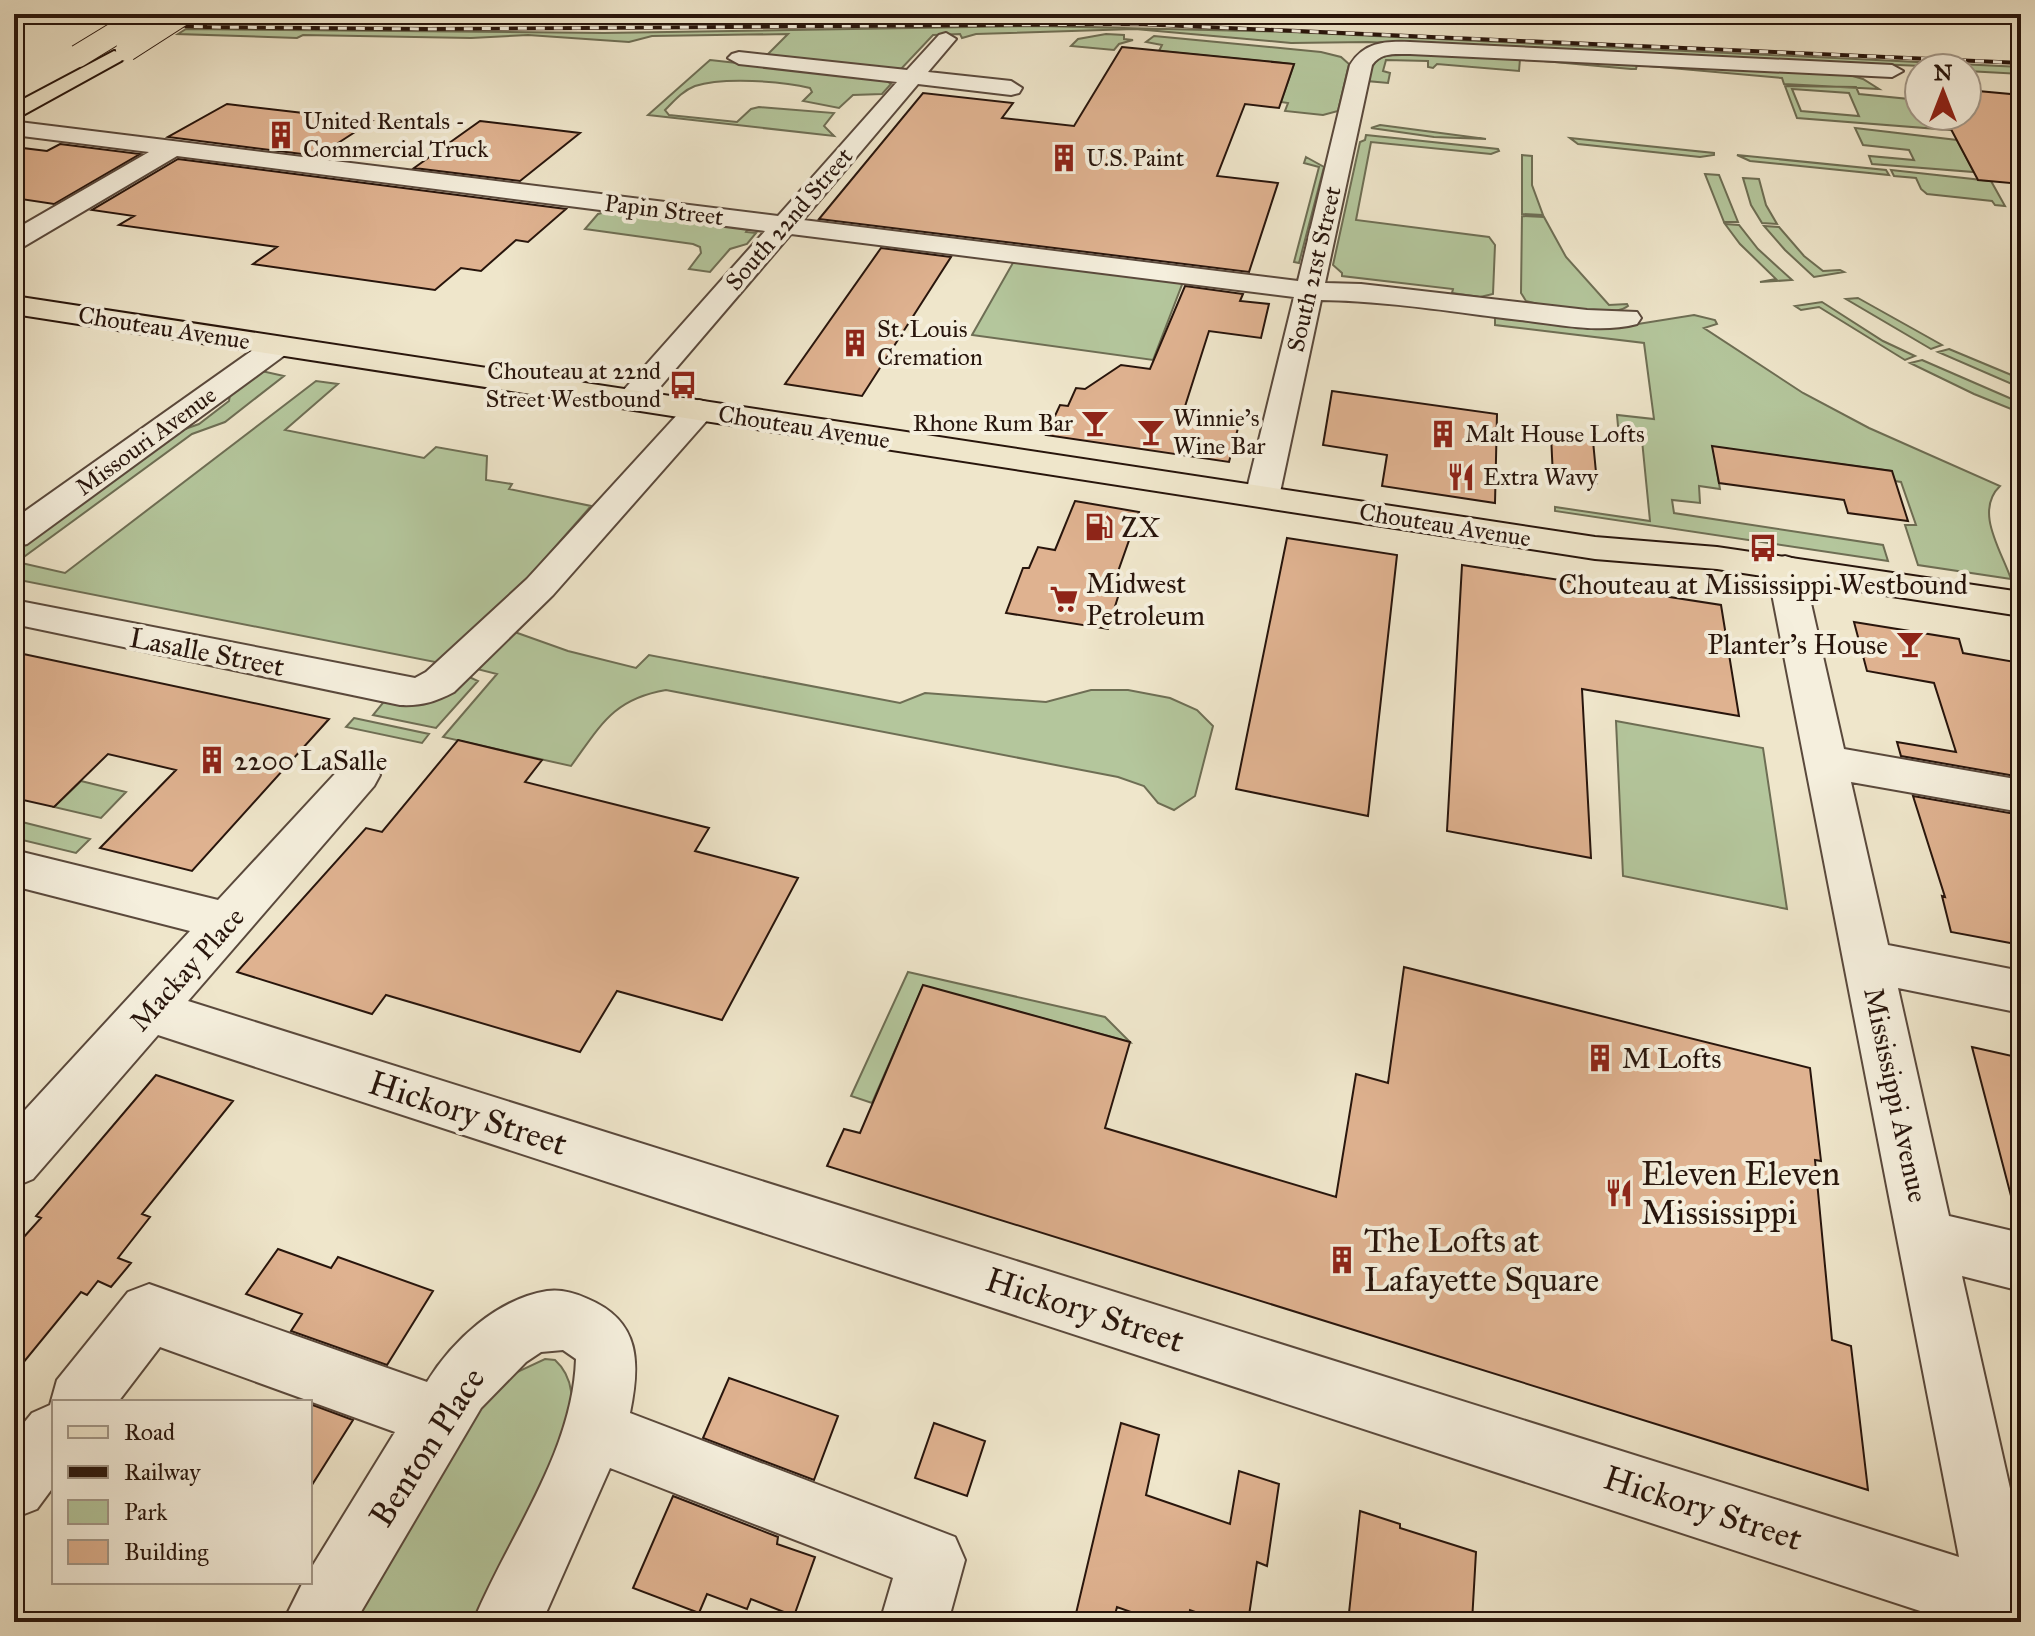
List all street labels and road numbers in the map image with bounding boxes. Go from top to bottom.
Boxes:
street label: South 22nd Street [719,141,859,296]
street label: South 21st Street [1280,183,1348,355]
street label: Papin Street [603,188,726,232]
street label: Chouteau Avenue [76,300,252,356]
street label: Missouri Avenue [70,380,222,502]
street label: Chouteau Avenue [716,399,892,455]
street label: Chouteau Avenue [1357,497,1533,553]
street label: Lasalle Street [127,620,287,684]
street label: Mackay Place [122,900,252,1038]
street label: Mississippi Avenue [1856,984,1936,1206]
street label: Hickory Street [364,1062,572,1164]
street label: Hickory Street [981,1259,1189,1361]
street label: Benton Place [360,1360,494,1534]
street label: Hickory Street [1599,1457,1807,1559]

